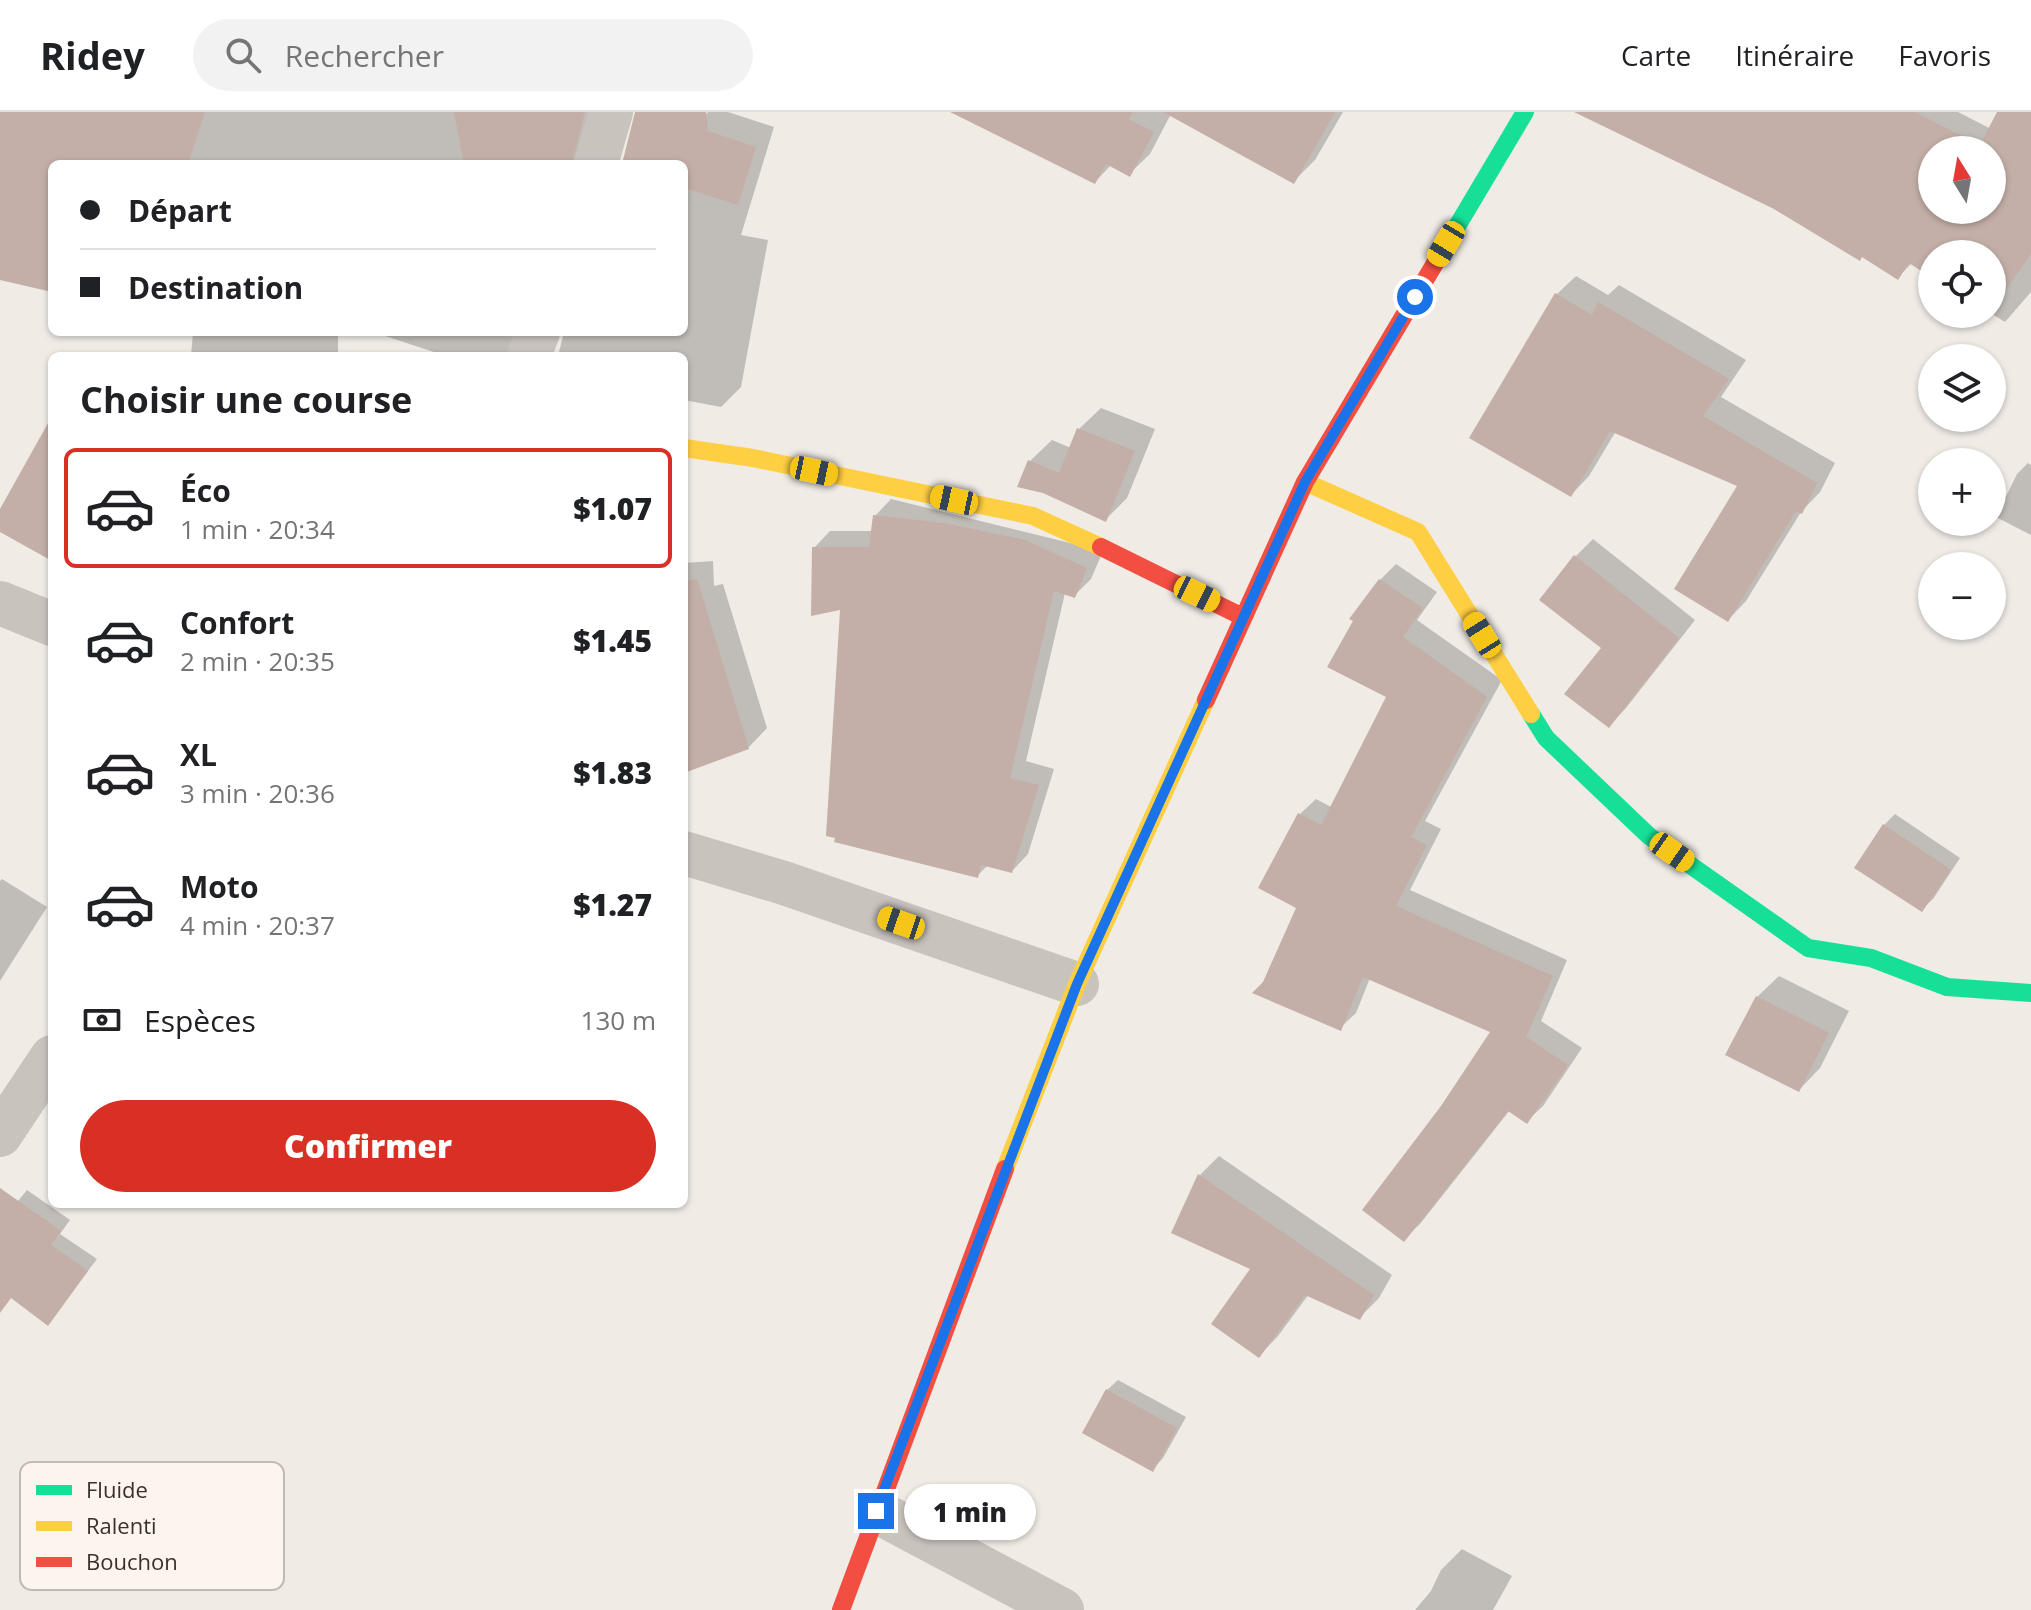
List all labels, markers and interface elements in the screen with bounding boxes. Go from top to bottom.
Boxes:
search box [193,19,753,91]
text: Ridey [40,29,145,81]
icon: search [221,33,265,77]
text: Rechercher [285,35,444,76]
text: Carte [1621,36,1691,74]
text: Itinéraire [1735,36,1854,74]
text: Favoris [1898,36,1991,74]
north arrow [1918,136,2006,224]
map controls [1918,136,2006,640]
text: Départ [128,190,232,231]
car [1423,217,1469,271]
button: locate [1918,240,2006,328]
text: Destination [128,267,303,308]
route start [1397,279,1433,315]
button: layers [1918,344,2006,432]
text: Choisir une course [80,375,412,424]
button: + [1918,448,2006,536]
car [788,454,840,488]
text: Éco [180,470,231,511]
icon: car [84,472,156,544]
car [928,483,980,517]
text: $1.07 [573,488,652,529]
text: 1 min · 20:34 [180,511,335,547]
button: − [1918,552,2006,640]
car [1170,573,1224,615]
text: Confort [180,602,294,643]
icon: car [84,604,156,676]
car [1459,608,1505,662]
text: $1.45 [573,620,652,661]
text: 2 min · 20:35 [180,643,335,679]
text: XL [180,734,217,775]
icon: car [84,736,156,808]
text: $1.83 [573,752,652,793]
text: 3 min · 20:36 [180,775,335,811]
car [1645,828,1699,876]
text: Moto [180,866,258,907]
icon: car [84,868,156,940]
text: $1.27 [573,884,652,925]
car [874,904,928,942]
text: 4 min · 20:37 [180,907,335,943]
icon: cash [80,998,124,1042]
text: Espèces [144,1000,256,1041]
text: 130 m [581,1002,656,1038]
button: Confirmer [80,1100,656,1192]
legend [20,1462,284,1590]
text: Fluide [86,1474,148,1504]
callout: 1 min [904,1483,1036,1539]
route end [858,1493,894,1529]
text: 1 min [933,1494,1007,1530]
text: Ralenti [86,1510,157,1540]
text: Bouchon [86,1546,178,1576]

